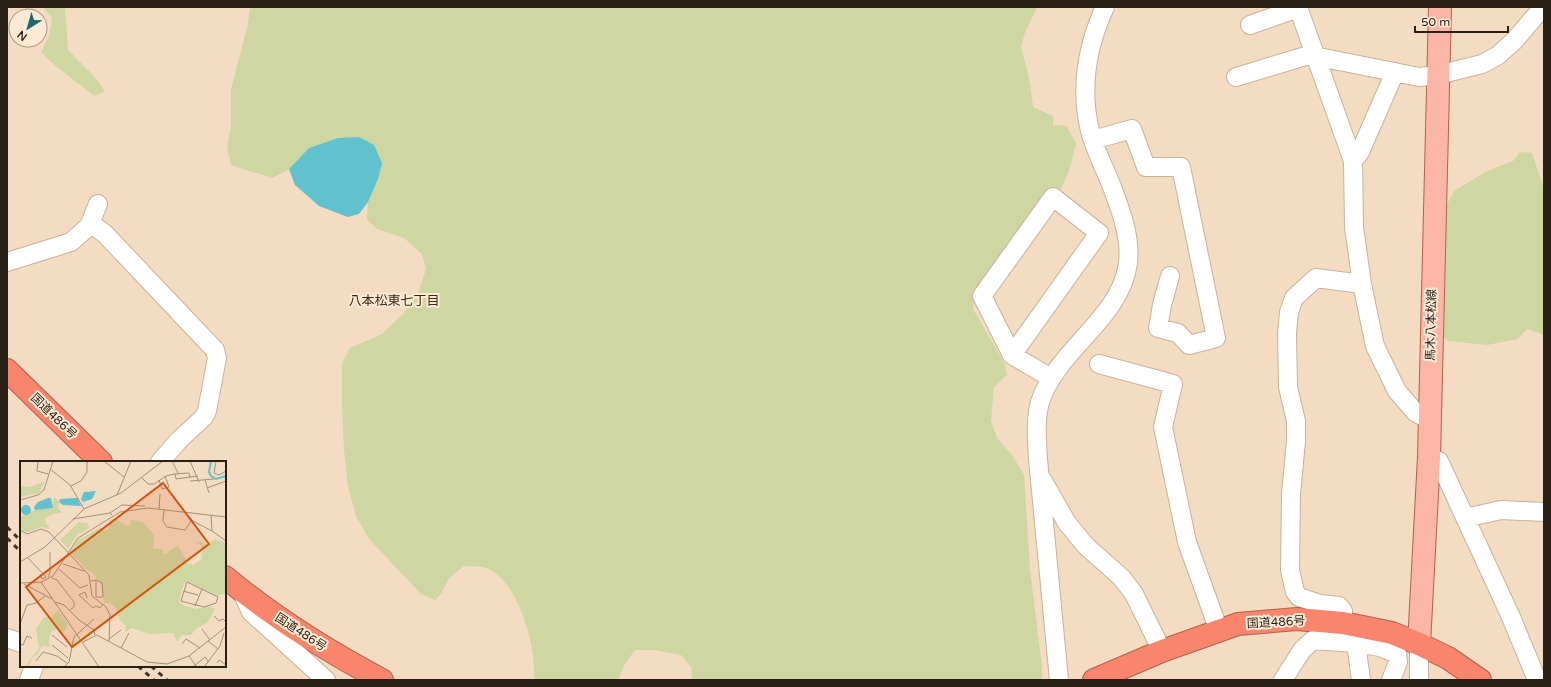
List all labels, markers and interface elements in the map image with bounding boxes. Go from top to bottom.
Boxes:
north arrow [8,8,48,48]
scale bar [1415,8,1508,34]
text: 50 m [1421,15,1450,29]
text: N [15,28,30,43]
street label: 馬木八本松線 [1423,289,1439,361]
district label: 八本松東七丁目 [348,293,440,309]
street label: 国道486号 [28,391,80,441]
inset map [20,461,226,667]
street label: 国道486号 [273,610,329,654]
street label: 国道486号 [1246,613,1306,631]

